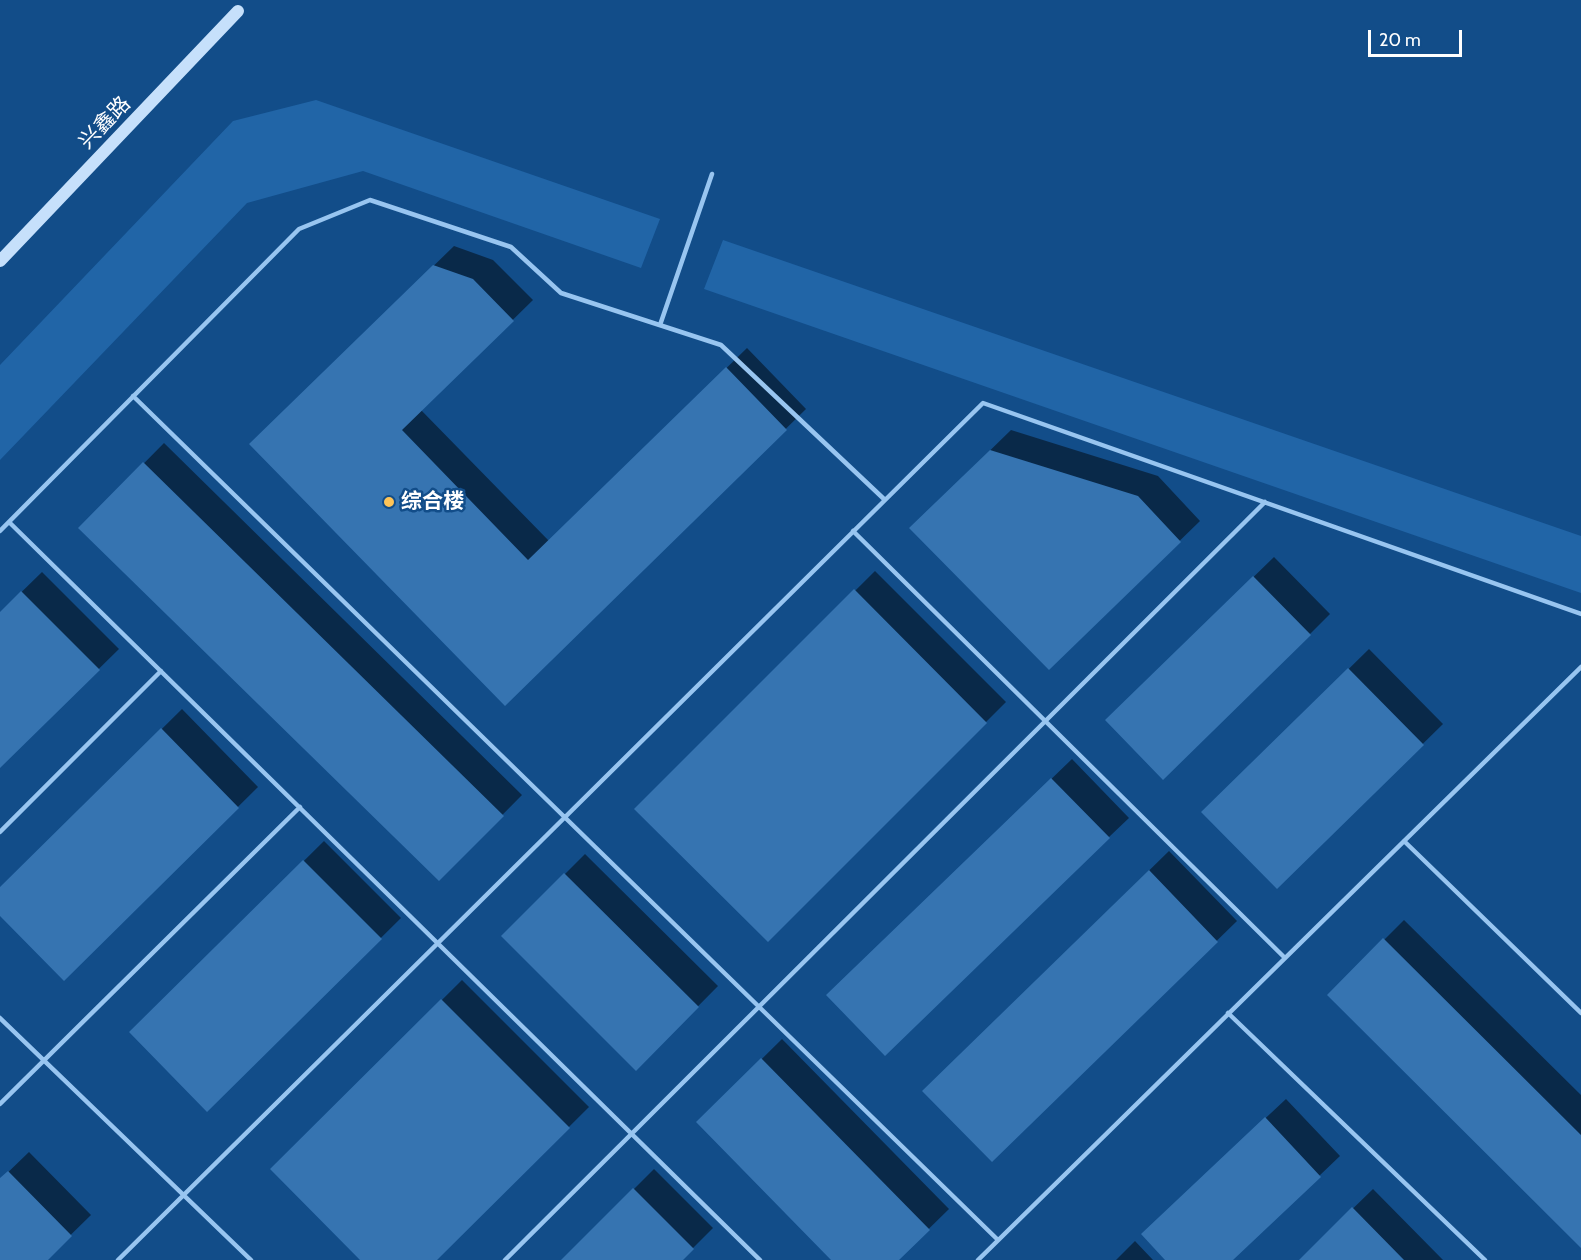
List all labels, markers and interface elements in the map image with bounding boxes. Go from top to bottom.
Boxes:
scale bar [1371,18,1466,56]
text: 20 m [1379,29,1421,51]
street label: 兴鑫路 [74,92,136,154]
place label: 综合楼 [401,489,464,515]
marker: 综合楼 [382,495,396,509]

